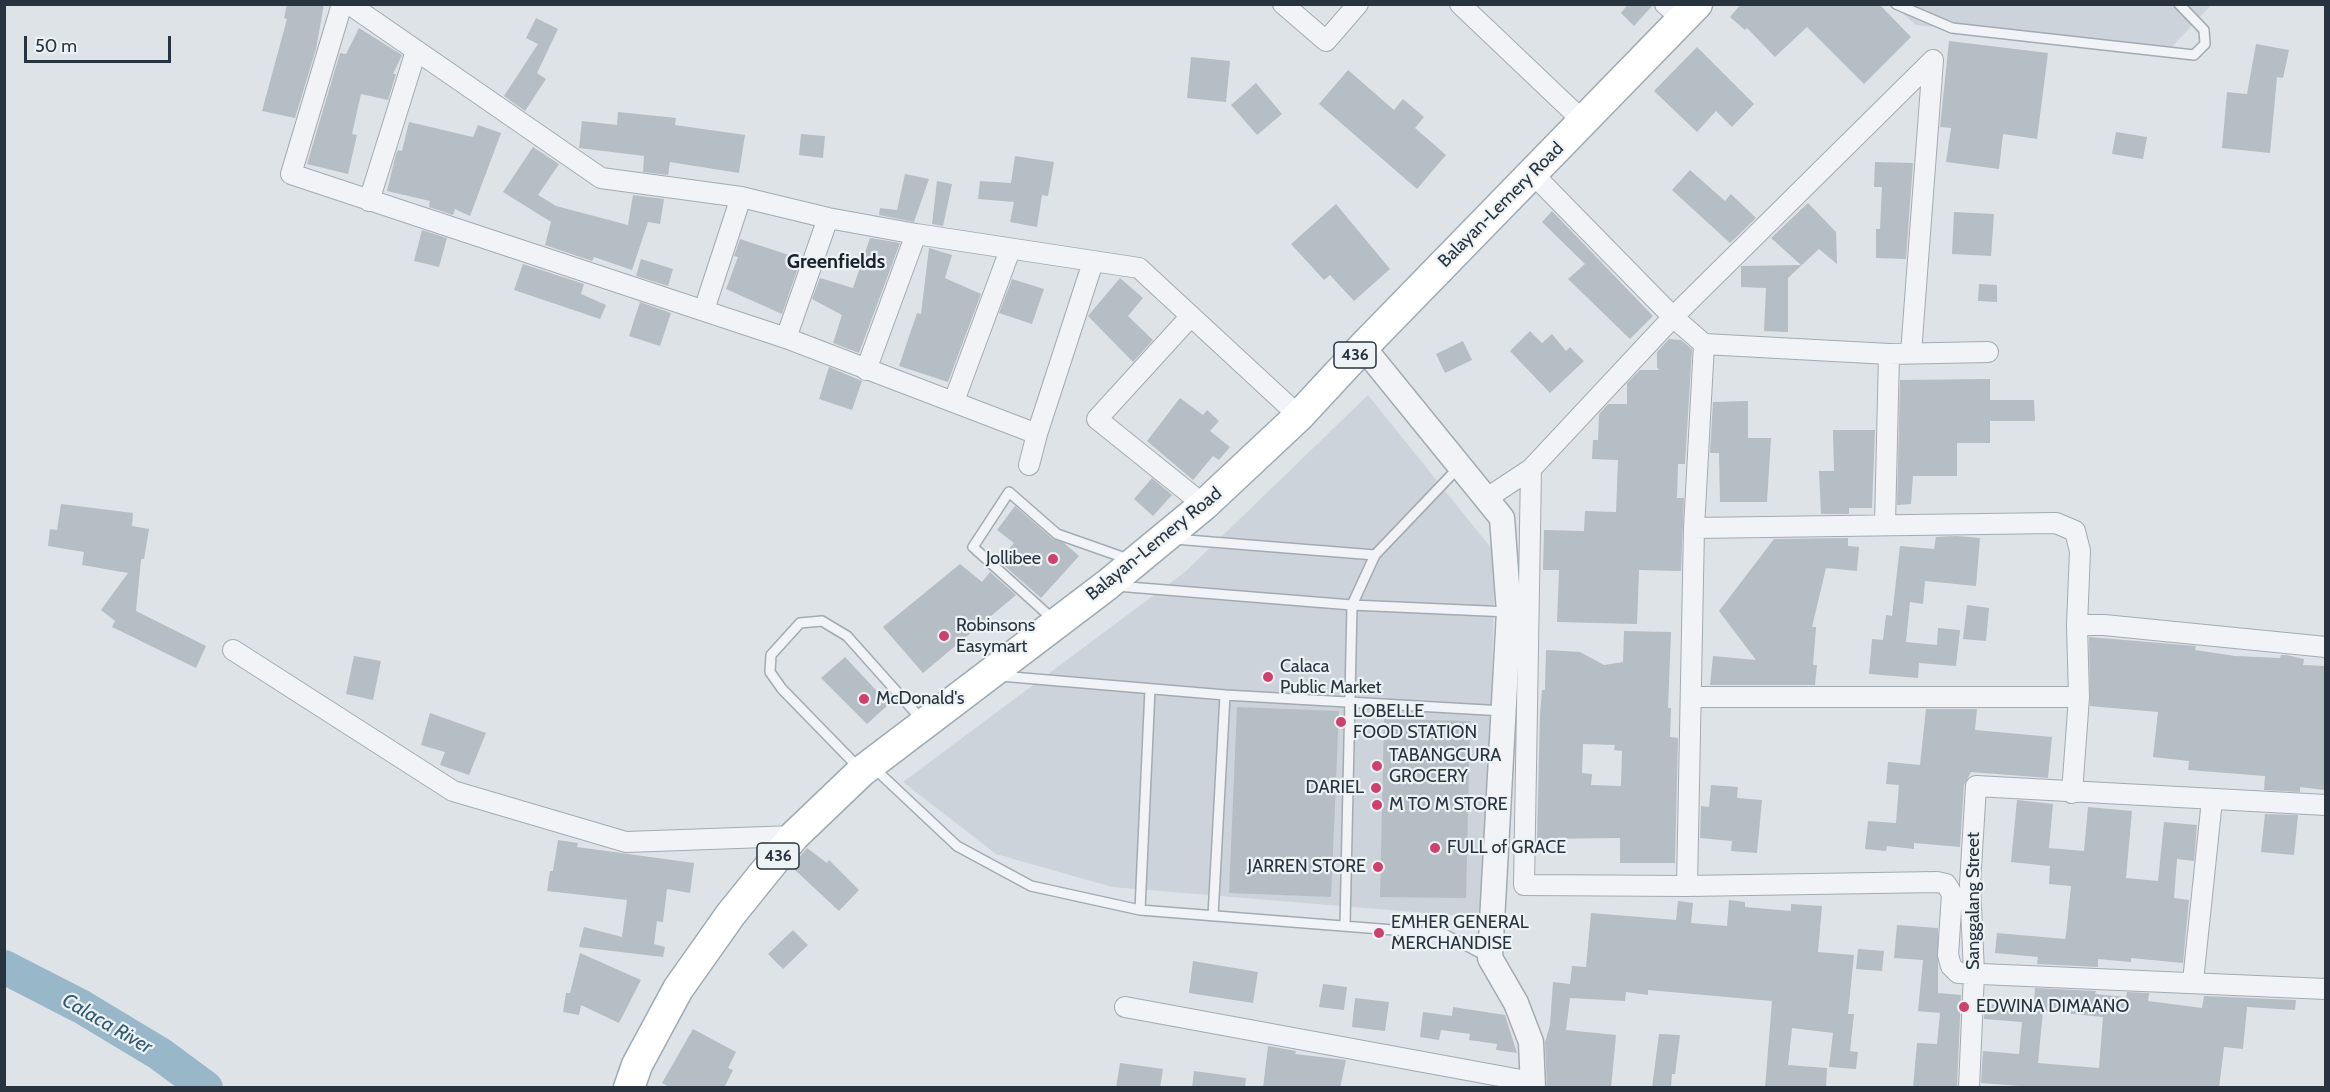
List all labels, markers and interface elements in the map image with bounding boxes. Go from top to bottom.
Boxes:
scale bar [27,24,174,62]
text: 50 m [35,35,77,57]
street label: Balayan-Lemery Road [1434,138,1568,272]
district label: Greenfields [787,250,885,274]
road number: 436 [1334,342,1376,368]
street label: Balayan-Lemery Road [1082,483,1226,605]
place label: Jollibee [986,548,1041,570]
marker: Jollibee [1046,552,1060,566]
place label: Robinsons Easymart [956,615,1035,658]
marker: Robinsons Easymart [937,629,951,643]
place label: Calaca Public Market [1280,656,1382,698]
marker: Calaca Public Market [1261,670,1275,684]
place label: McDonald's [876,688,964,710]
marker: McDonald's [857,692,871,706]
place label: LOBELLE FOOD STATION [1353,701,1477,744]
marker: LOBELLE FOOD STATION [1334,715,1348,729]
place label: TABANGCURA GROCERY [1389,745,1501,788]
marker: TABANGCURA GROCERY [1370,759,1384,773]
place label: DARIEL [1306,777,1364,799]
marker: DARIEL [1369,781,1383,795]
place label: M TO M STORE [1389,794,1508,816]
marker: M TO M STORE [1370,798,1384,812]
street label: Sanggalang Street [1963,832,1985,970]
place label: FULL of GRACE [1447,837,1566,859]
marker: FULL of GRACE [1428,841,1442,855]
road number: 436 [757,843,799,869]
place label: JARREN STORE [1248,856,1366,878]
marker: JARREN STORE [1371,860,1385,874]
place label: EMHER GENERAL MERCHANDISE [1391,912,1529,954]
marker: EMHER GENERAL MERCHANDISE [1372,926,1386,940]
water label: Calaca River [58,989,156,1059]
place label: EDWINA DIMAANO [1976,996,2129,1018]
marker: EDWINA DIMAANO [1957,1000,1971,1014]

